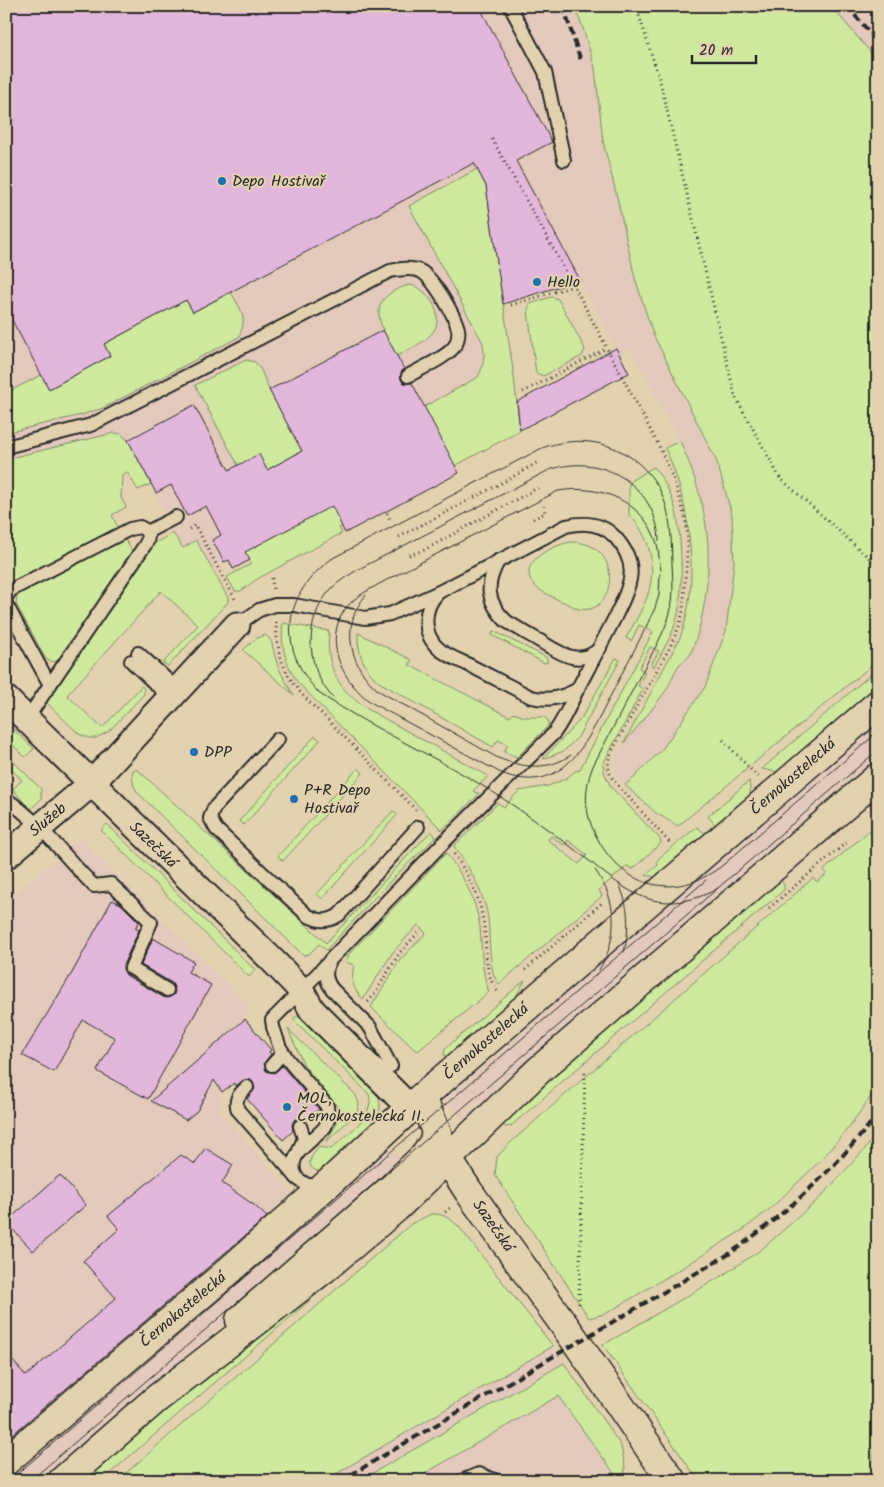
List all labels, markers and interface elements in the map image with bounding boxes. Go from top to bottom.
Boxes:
scale bar [692,32,755,64]
text: 20 m [699,39,733,63]
place label: Depo Hostivař [232,169,327,194]
marker: Depo Hostivař [216,175,228,187]
place label: Hello [547,270,580,295]
marker: Hello [531,276,543,288]
street label: Černokostelecká [744,731,843,822]
place label: DPP [204,740,232,765]
marker: DPP [188,746,200,758]
place label: P+R Depo Hostivař [304,778,370,821]
marker: P+R Depo Hostivař [288,793,300,805]
street label: Služeb [24,796,73,843]
street label: Sazečská [123,815,184,876]
street label: Černokostelecká [437,996,536,1087]
place label: MOL, Černokostelecká II. [297,1086,425,1129]
marker: MOL, Černokostelecká II. [281,1101,293,1113]
street label: Sazečská [466,1195,521,1259]
street label: Černokostelecká [134,1265,233,1354]

